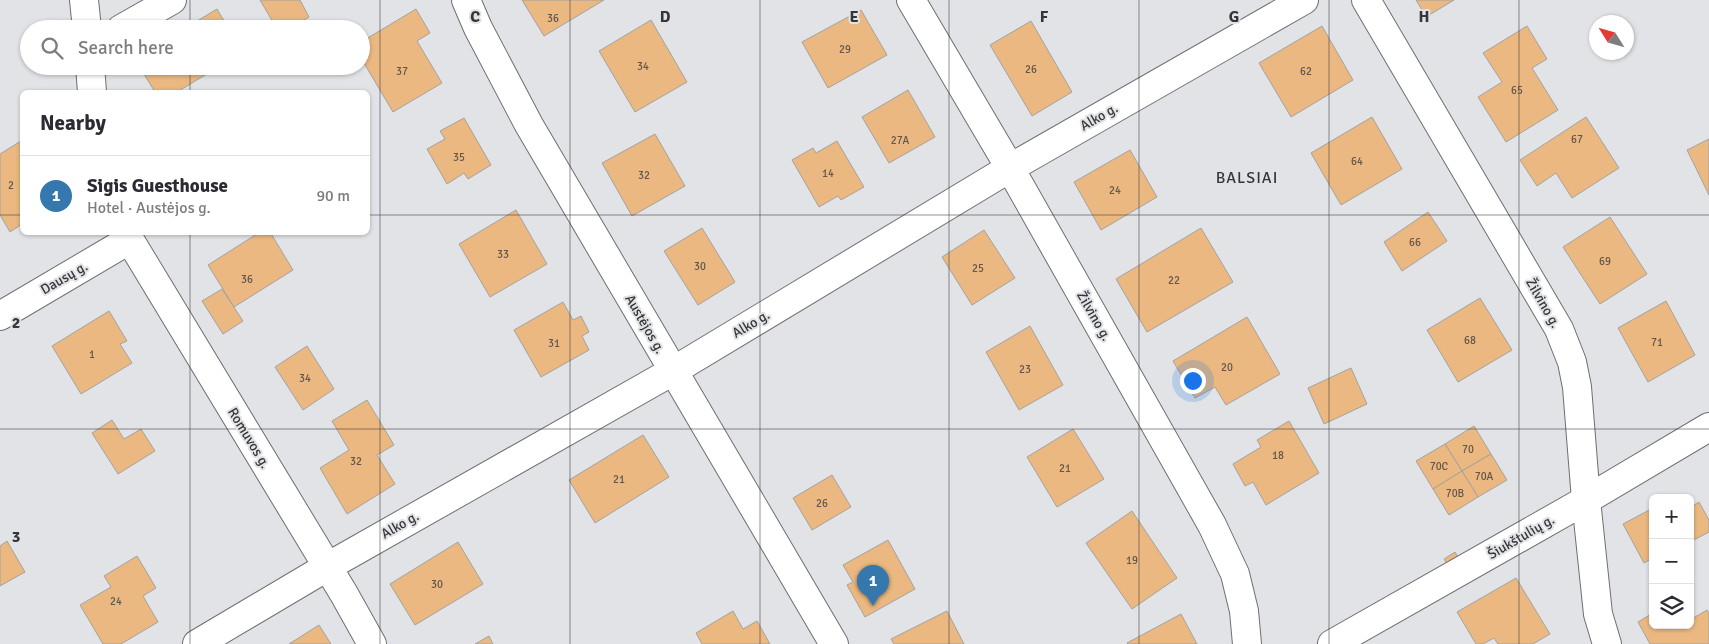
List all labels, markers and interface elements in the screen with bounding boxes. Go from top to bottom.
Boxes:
text: C [470,7,480,27]
text: D [660,7,671,27]
text: E [849,7,859,27]
text: F [1040,7,1049,27]
text: G [1229,7,1239,27]
text: H [1419,7,1429,27]
house number: 36 [547,12,559,25]
north arrow [1589,15,1634,60]
search box [20,20,370,75]
icon: search [38,34,66,62]
text: Search here [78,36,174,60]
house number: 29 [839,43,851,56]
house number: 34 [637,60,649,73]
house number: 26 [1025,63,1037,76]
house number: 37 [396,65,408,78]
house number: 62 [1300,65,1312,78]
house number: 65 [1511,84,1523,97]
street label: Alko g. [1077,99,1121,135]
text: Nearby [40,110,106,136]
house number: 67 [1571,133,1583,146]
house number: 27A [891,134,910,147]
house number: 35 [453,151,465,164]
house number: 64 [1351,155,1363,168]
house number: 14 [822,167,834,180]
district label: BALSIAI [1216,168,1278,188]
house number: 32 [638,169,650,182]
text: Sigis Guesthouse [87,174,228,198]
house number: 2 [8,179,14,192]
house number: 24 [1109,184,1121,197]
text: 1 [52,186,60,206]
text: 90 m [316,186,350,206]
text: Hotel · Austėjos g. [87,198,211,218]
house number: 66 [1409,236,1421,249]
house number: 33 [497,248,509,261]
house number: 69 [1599,255,1611,268]
street label: Dausų g. [37,258,91,298]
house number: 30 [694,260,706,273]
house number: 25 [972,262,984,275]
house number: 36 [241,273,253,286]
house number: 22 [1168,274,1180,287]
street label: Žilvino g. [1522,275,1564,331]
street label: Žilvino g. [1073,288,1115,344]
street label: Austėjos g. [621,291,669,357]
street label: Alko g. [729,306,773,342]
text: 2 [12,313,20,333]
house number: 68 [1464,334,1476,347]
house number: 71 [1651,336,1663,349]
house number: 31 [548,337,560,350]
house number: 1 [89,348,95,361]
house number: 20 [1221,361,1233,374]
house number: 23 [1019,363,1031,376]
your location [1180,368,1206,394]
house number: 34 [299,372,311,385]
street label: Romuvos g. [224,404,274,472]
house number: 70 [1462,443,1474,456]
house number: 18 [1272,449,1284,462]
house number: 32 [350,455,362,468]
house number: 70C [1430,460,1449,473]
house number: 21 [1059,462,1071,475]
house number: 70A [1475,470,1494,483]
house number: 21 [613,473,625,486]
house number: 70B [1446,487,1465,500]
map controls [1649,494,1694,629]
button: + [1649,494,1694,539]
house number: 26 [816,497,828,510]
street label: Alko g. [378,507,422,543]
street label: Šiukštulių g. [1484,511,1558,563]
text: 3 [12,527,20,547]
button: − [1649,539,1694,584]
house number: 19 [1126,554,1138,567]
pin: 1 [857,565,889,606]
house number: 30 [431,578,443,591]
button: layers [1649,584,1694,629]
house number: 24 [110,595,122,608]

